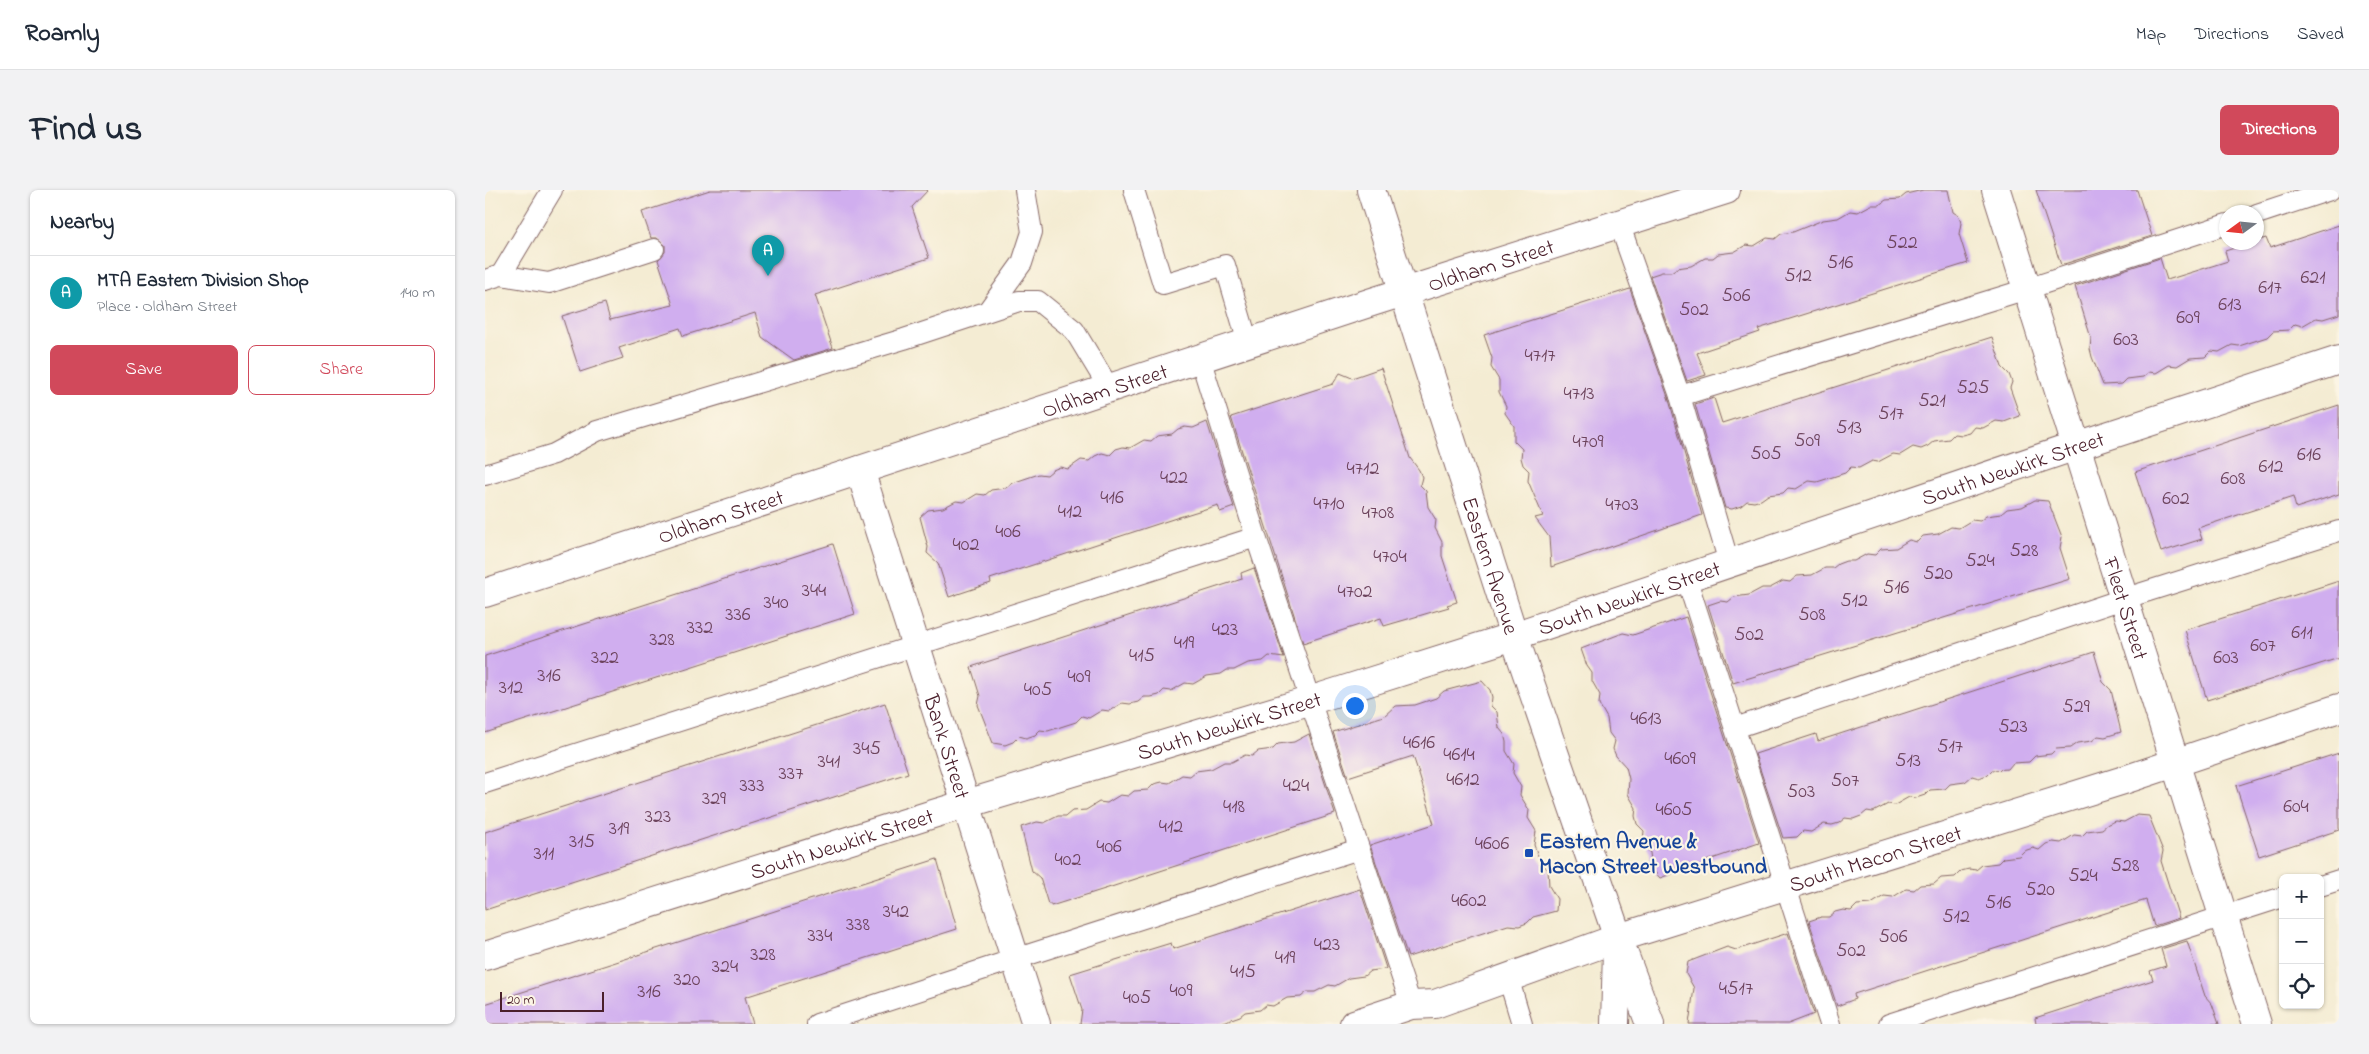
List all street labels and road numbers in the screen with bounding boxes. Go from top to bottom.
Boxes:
street label: Oldham Street [1424,232,1559,302]
street label: Oldham Street [1038,357,1173,428]
street label: South Newkirk Street [1918,425,2110,516]
street label: Oldham Street [654,483,789,554]
street label: Eastern Avenue [1451,493,1526,639]
street label: Fleet Street [2093,553,2155,665]
street label: South Newkirk Street [1534,554,1726,646]
street label: South Newkirk Street [1134,685,1327,771]
street label: Bank Street [913,690,977,804]
street label: South Newkirk Street [746,802,939,890]
street label: South Macon Street [1785,818,1967,903]

